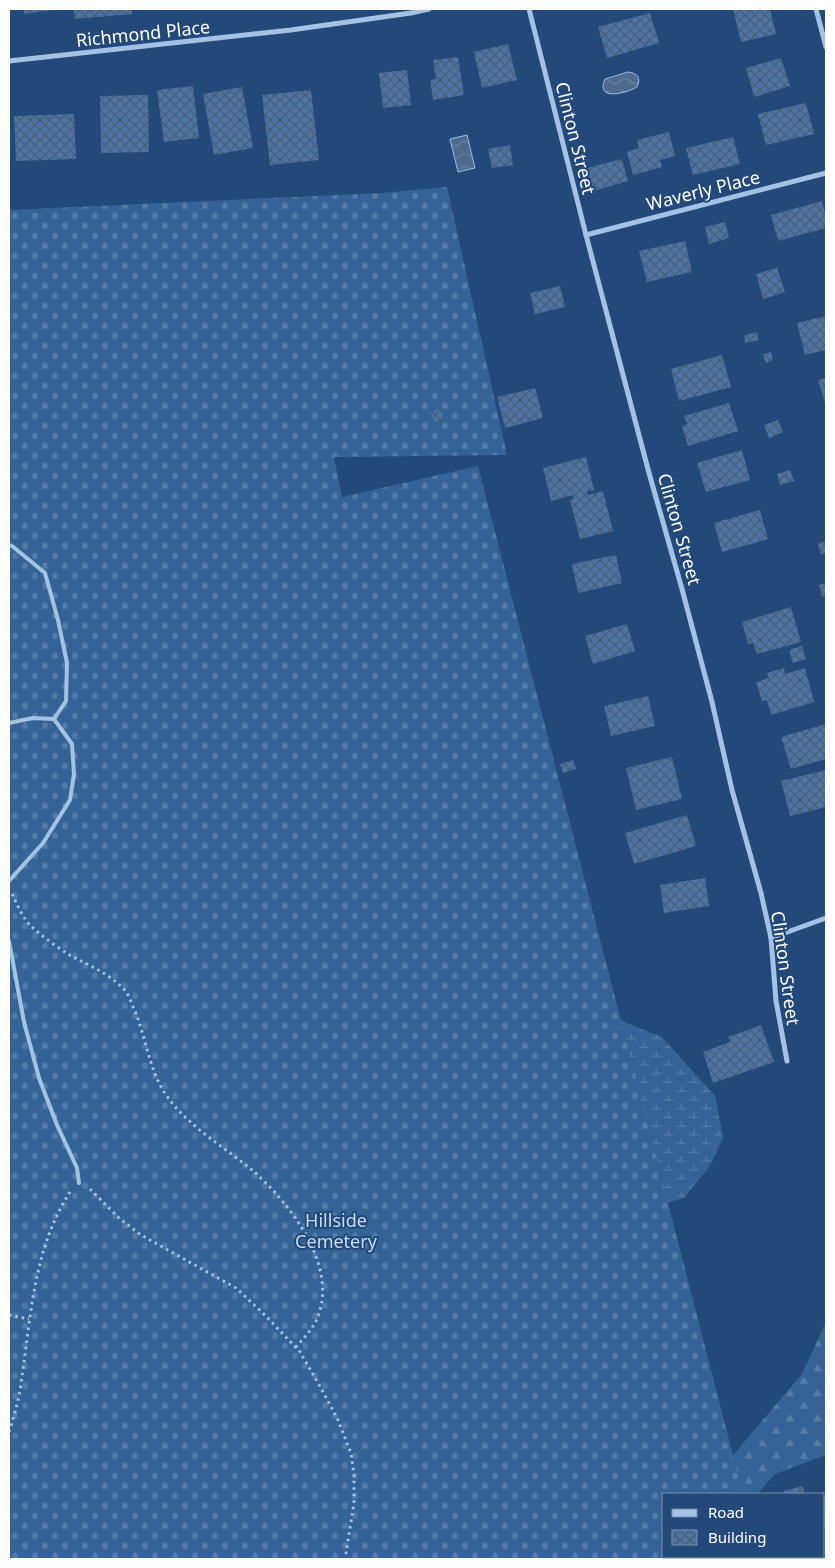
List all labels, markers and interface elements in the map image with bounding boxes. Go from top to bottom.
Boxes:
street label: Richmond Place [75,14,211,52]
street label: Clinton Street [550,79,602,197]
street label: Waverly Place [644,164,762,216]
street label: Clinton Street [653,470,708,588]
street label: Clinton Street [766,909,806,1027]
park label: Hillside Cemetery [295,1208,378,1253]
legend [662,1493,825,1558]
text: Road [708,1502,744,1522]
text: Building [708,1527,766,1547]

